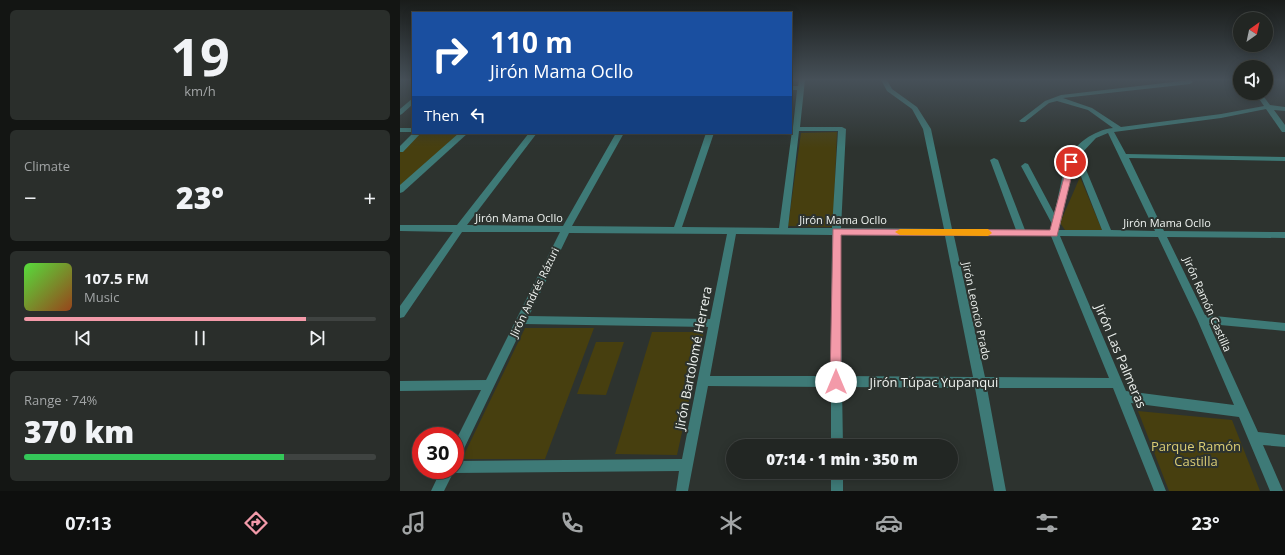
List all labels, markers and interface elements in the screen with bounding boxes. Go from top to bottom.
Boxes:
north arrow [1233,12,1273,52]
map controls [1233,12,1273,100]
text: 19 [170,20,230,91]
text: 110 m [490,23,573,61]
icon: right [424,28,476,80]
text: Jirón Mama Ocllo [490,59,633,83]
button: sound [1233,60,1273,100]
text: km/h [184,82,216,100]
icon: left [467,104,489,126]
text: Then [424,105,459,125]
pin [1054,145,1088,179]
icon: arrive [1060,151,1082,173]
text: Climate [24,157,70,175]
text: 23° [176,177,224,218]
text: − [24,182,37,212]
text: + [363,182,376,212]
street label: Jirón Mama Ocllo [474,210,563,225]
street label: Jirón Mama Ocllo [798,212,887,227]
street label: Jirón Mama Ocllo [1122,215,1211,230]
street label: Jirón Andrés Rázuri [505,245,562,340]
street label: Jirón Ramón Castilla [1180,253,1236,354]
street label: Jirón Leoncio Prado [959,260,995,362]
text: 107.5 FM [84,268,149,288]
street label: Jirón Bartolomé Herrera [670,285,716,433]
text: Music [84,288,119,306]
street label: Jirón Las Palmeras [1090,299,1151,411]
icon: previous [72,327,94,349]
icon: pause [189,327,211,349]
icon: next [306,327,328,349]
position arrow [815,361,857,403]
street label: Jirón Túpac Yupanqui [868,373,998,391]
text: Range · 74% [24,391,97,409]
text: 370 km [24,411,134,452]
speed limit sign: 30 [412,427,464,479]
park label: Parque Ramón Castilla [1151,437,1241,470]
text: 07:14 · 1 min · 350 m [766,449,918,469]
icon: directions [242,509,270,537]
icon: music [400,509,428,537]
icon: phone [558,509,586,537]
icon: climate [717,509,745,537]
icon: car [875,509,903,537]
icon: filters [1033,509,1061,537]
text: 07:13 [65,511,111,535]
text: 23° [1192,511,1220,535]

